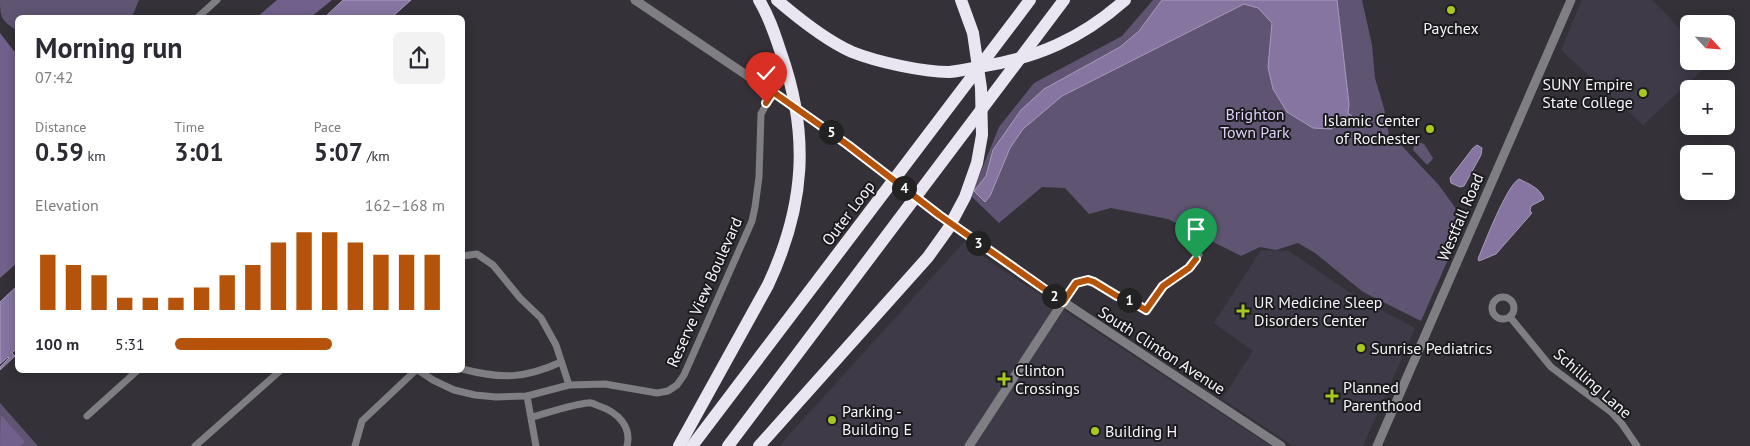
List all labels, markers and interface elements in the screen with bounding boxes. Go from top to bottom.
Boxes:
marker: Paychex [1445,4,1457,16]
north arrow [1680,15,1735,70]
map controls [1680,15,1735,200]
place label: Paychex [1423,18,1479,38]
text: Morning run [35,29,183,66]
button: share [393,32,445,84]
pin [745,52,787,103]
icon: check [752,59,780,87]
text: 07:42 [35,67,73,87]
place label: SUNY Empire State College [1542,74,1633,112]
button: + [1680,80,1735,135]
marker: SUNY Empire State College [1637,87,1649,99]
park label: Brighton Town Park [1220,104,1290,142]
place label: Islamic Center of Rochester [1323,110,1421,148]
text: Distance [35,118,86,136]
text: Time [174,118,204,136]
text: Pace [314,118,341,136]
pin: 5 [818,120,844,144]
text: 5 [828,123,835,141]
marker: Islamic Center of Rochester [1424,123,1436,135]
text: 0.59 [35,136,84,168]
text: 3:01 [174,136,224,168]
text: 5:07 [314,136,363,168]
button: − [1680,145,1735,200]
text: km [84,147,106,165]
text: /km [363,147,390,165]
street label: Westfall Road [1433,170,1487,264]
pin: 4 [892,176,916,200]
street label: Outer Loop [817,177,879,249]
text: 4 [901,179,908,197]
text: Elevation [35,195,99,215]
text: 162–168 m [365,195,445,215]
pin [1175,208,1217,259]
street label: Reserve View Boulevard [662,214,746,370]
icon: arrive [1182,215,1210,243]
pin: 3 [966,230,990,256]
text: 3 [975,234,982,252]
pin: 2 [1042,284,1066,308]
text: 2 [1051,287,1058,305]
pin: 1 [1116,288,1142,312]
text: 1 [1126,291,1133,309]
place label: UR Medicine Sleep Disorders Center [1254,292,1382,330]
street label: South Clinton Avenue [1095,302,1229,398]
marker: UR Medicine Sleep Disorders Center [1236,304,1250,318]
text: 100 m [35,334,79,354]
text: 5:31 [115,334,145,354]
place label: Sunrise Pediatrics [1371,338,1492,358]
marker: Sunrise Pediatrics [1355,342,1367,354]
street label: Schilling Lane [1550,344,1636,422]
place label: Clinton Crossings [1015,360,1080,398]
marker: Clinton Crossings [997,372,1011,386]
place label: Planned Parenthood [1343,377,1422,415]
marker: Planned Parenthood [1325,389,1339,403]
place label: Parking - Building E [842,401,912,439]
marker: Parking - Building E [826,414,838,426]
place label: Building H [1105,421,1177,441]
marker: Building H [1089,425,1101,437]

